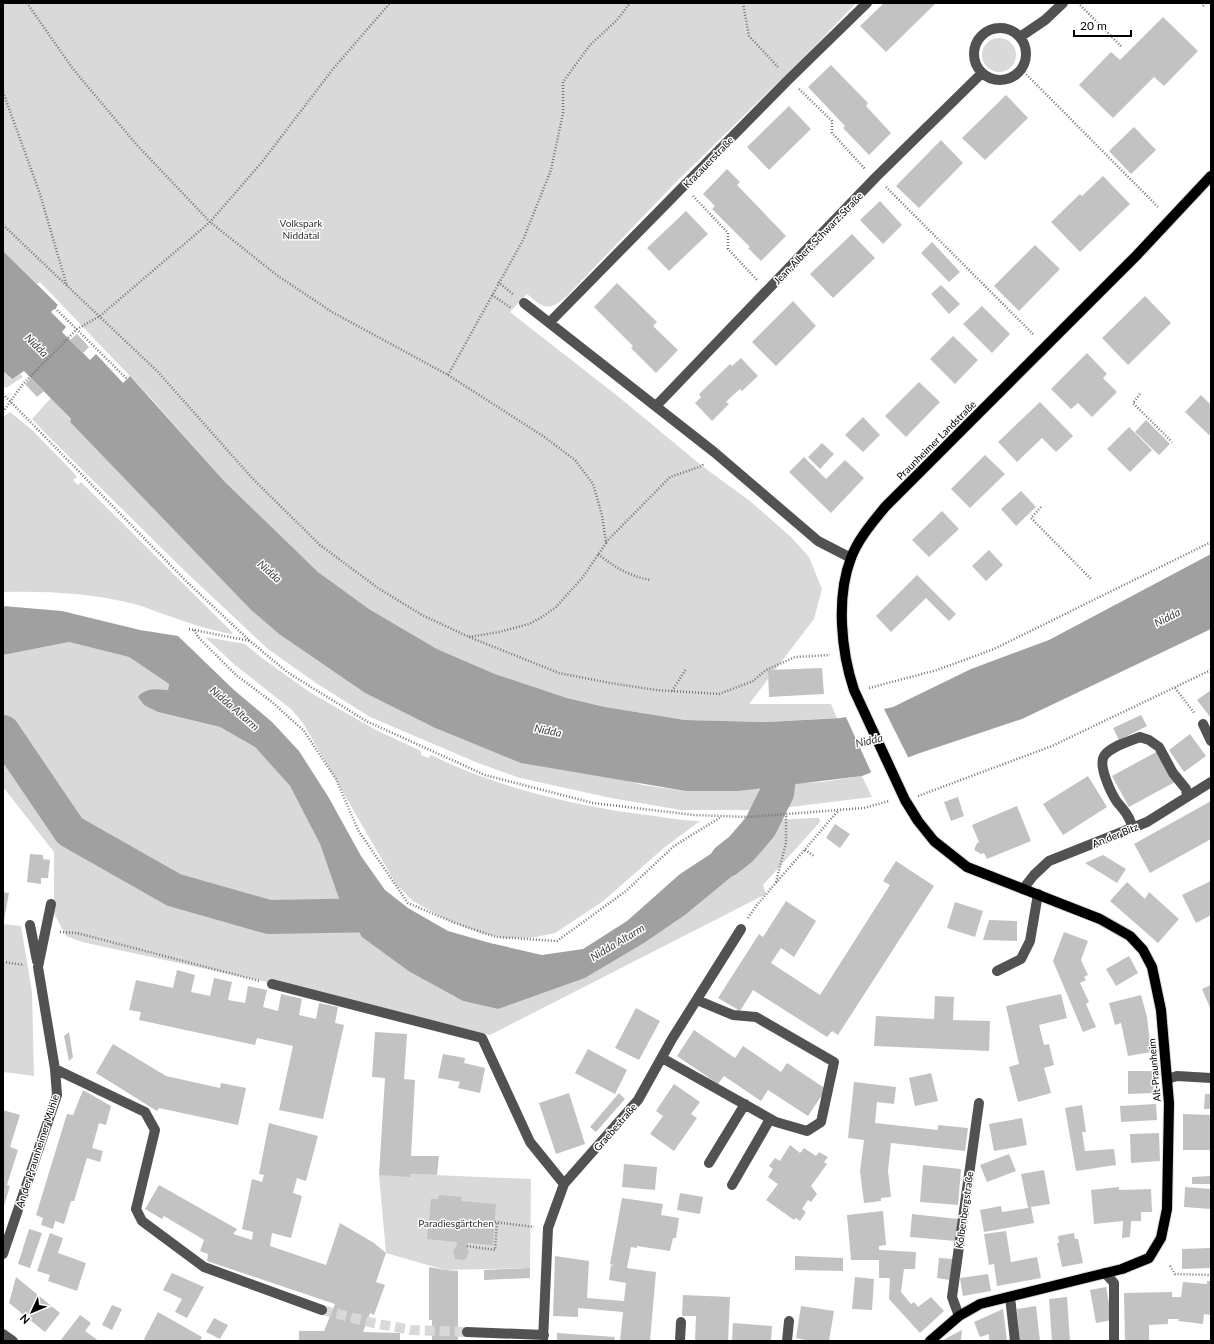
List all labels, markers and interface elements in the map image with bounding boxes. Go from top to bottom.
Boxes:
scale bar [1074,12,1131,38]
text: 20 m [1080,18,1107,33]
street label: Kracauerstraße [680,134,736,190]
street label: Jean-Albert-Schwarz-Straße [771,190,865,286]
park label: Volkspark Niddatal [280,217,323,241]
water label: Nidda [23,331,52,360]
street label: Praunheimer Landstraße [894,398,978,482]
water label: Nidda [255,557,285,585]
water label: Nidda [1152,605,1183,629]
water label: Nidda Altarm [208,683,263,733]
water label: Nidda [533,721,563,739]
water label: Nidda [854,730,884,749]
street label: An der Bitz [1090,820,1140,850]
water label: Nidda Altarm [587,921,647,963]
street label: Alt-Praunheim [1145,1038,1163,1102]
street label: An der Praunheimer Mühle [13,1093,61,1209]
street label: Graebestraße [591,1101,639,1153]
street label: Kolbenbergstraße [953,1171,975,1249]
park label: Paradiesgärtchen [418,1217,494,1229]
north arrow [12,1292,52,1332]
text: N [17,1312,32,1327]

